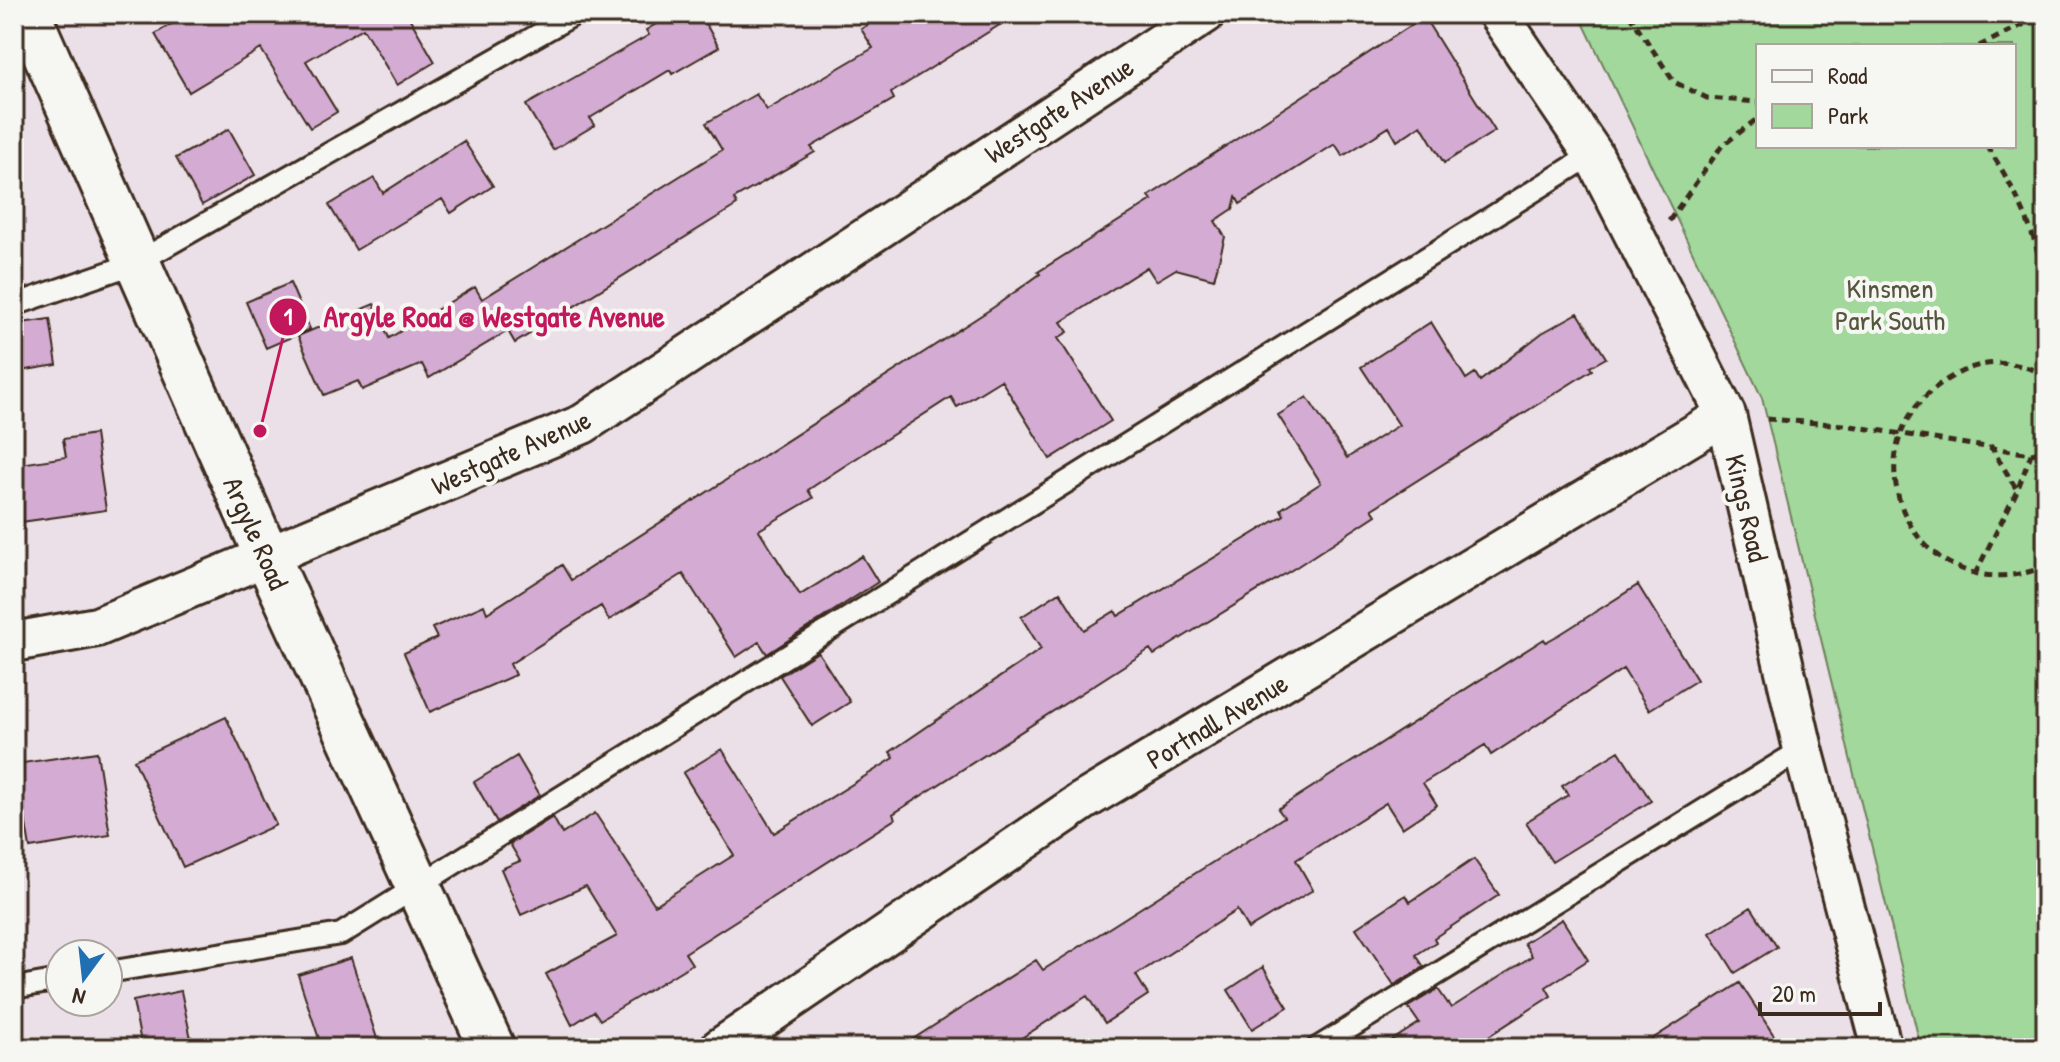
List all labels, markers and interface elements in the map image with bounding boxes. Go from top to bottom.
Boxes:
legend [1756,44,2016,148]
street label: Westgate Avenue [977,48,1141,172]
text: Road [1828,59,1867,91]
text: Park [1828,99,1868,131]
park label: Kinsmen Park South [1835,269,1945,339]
callout: Argyle Road @ Westgate Avenue [268,290,681,344]
text: Argyle Road @ Westgate Avenue [323,296,665,337]
text: 1 [284,300,293,332]
street label: Westgate Avenue [425,400,597,504]
street label: Kings Road [1716,451,1778,566]
street label: Argyle Road [214,471,298,595]
street label: Portnall Avenue [1139,664,1295,778]
north arrow [44,938,124,1018]
scale bar [1760,966,1880,1016]
text: 20 m [1772,977,1816,1009]
text: N [69,981,88,1013]

